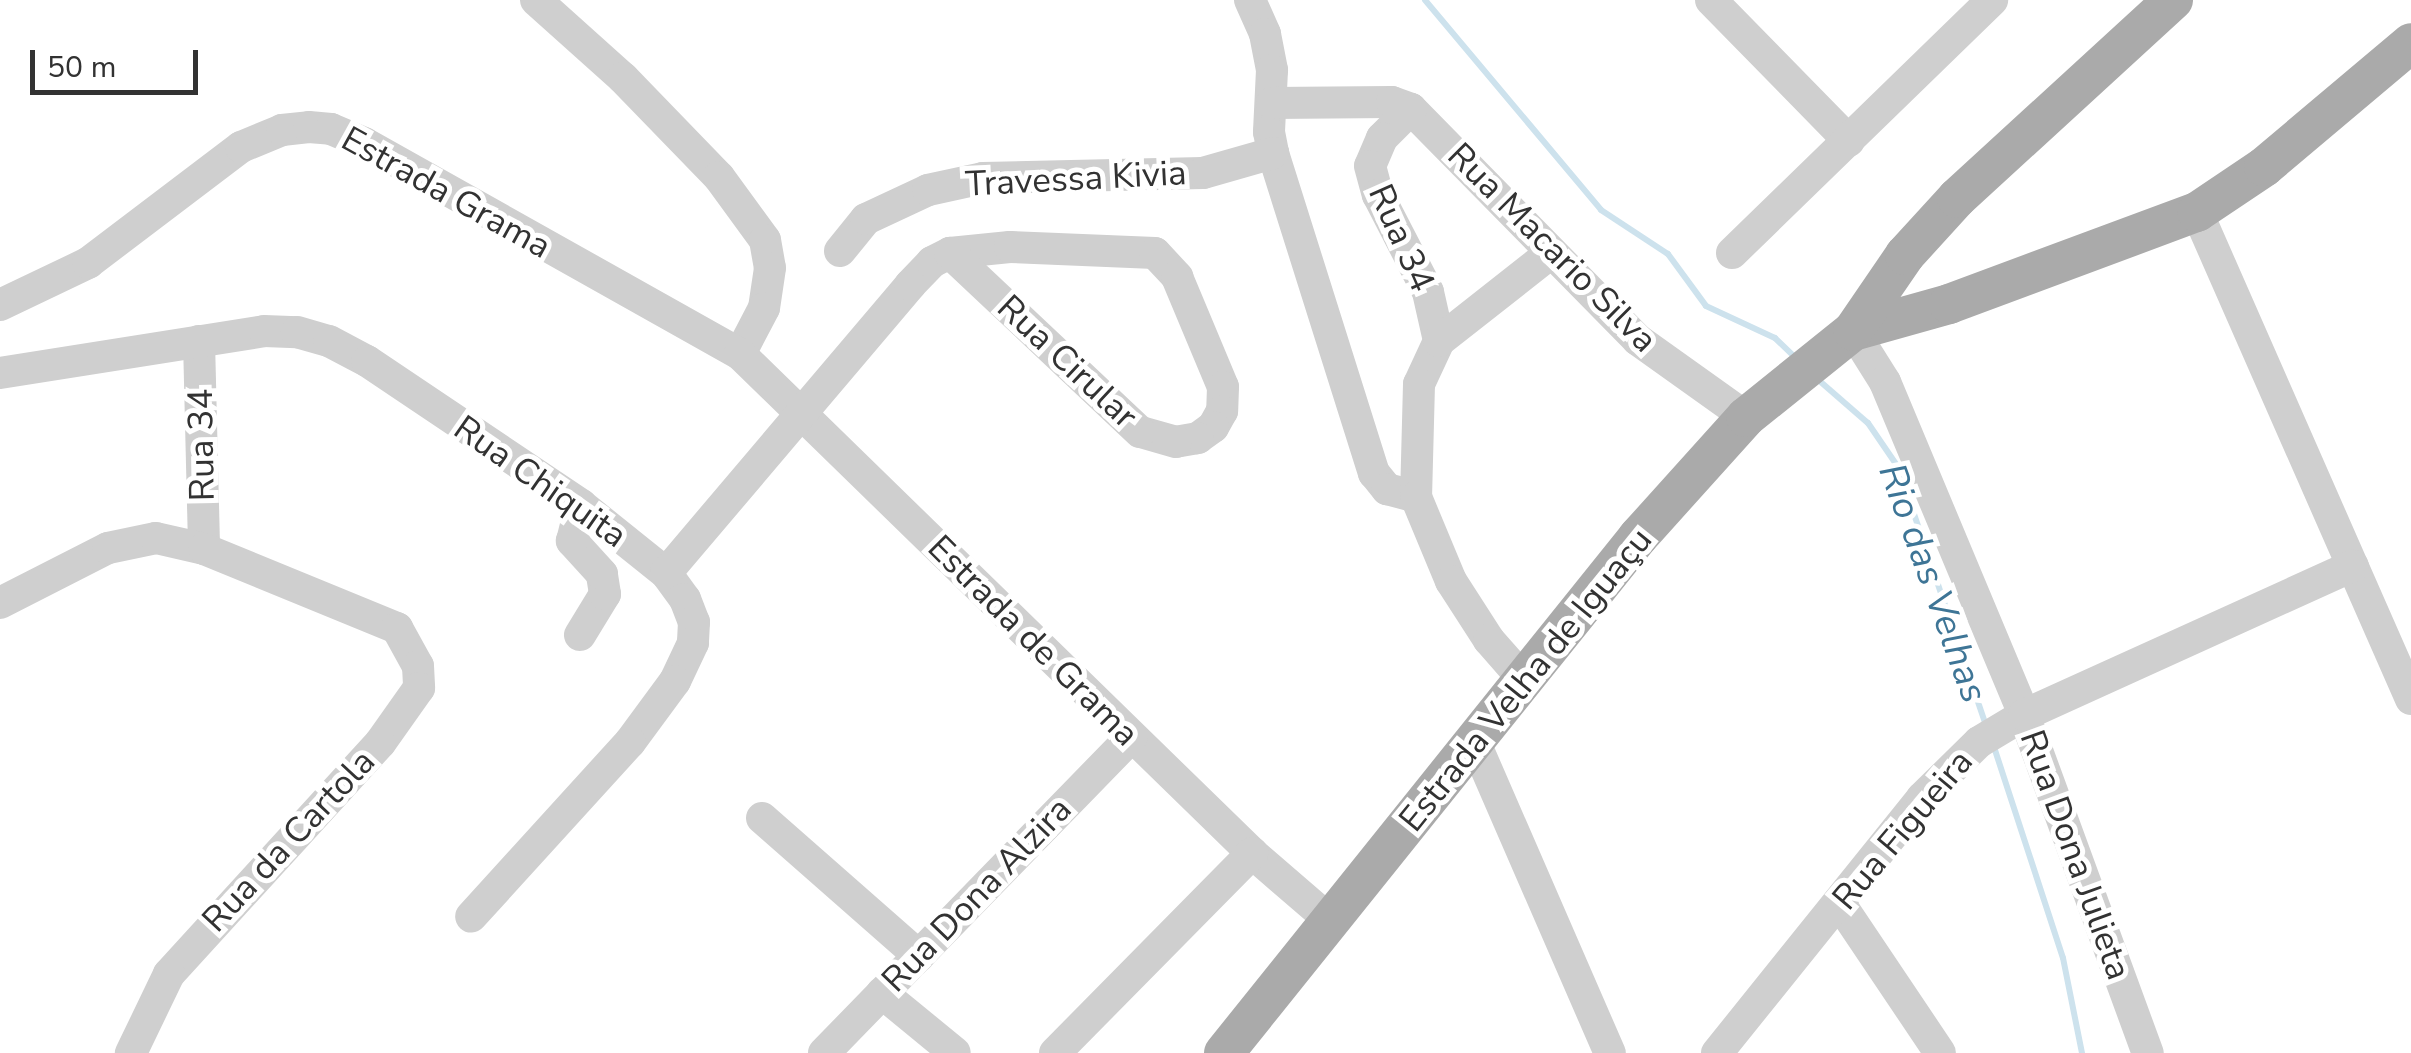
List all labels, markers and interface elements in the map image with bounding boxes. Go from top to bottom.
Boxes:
scale bar [35,30,202,92]
text: 50 m [47,47,116,88]
street label: Estrada Grama [334,118,558,268]
street label: Rua Macario Silva [1439,135,1665,361]
street label: Travessa Kivia [964,152,1188,206]
street label: Rua 34 [1359,178,1443,298]
street label: Rua Cirular [988,287,1146,437]
street label: Rua 34 [180,388,224,502]
street label: Rua Chiquita [446,407,634,557]
water label: Rio das Velhas [1869,457,1997,709]
street label: Estrada Velha de Iguaçu [1391,520,1661,840]
street label: Estrada de Grama [919,527,1147,755]
street label: Rua Dona Julieta [2010,725,2140,985]
street label: Rua da Cartola [194,741,384,941]
street label: Rua Figueira [1824,742,1982,918]
street label: Rua Dona Alzira [873,789,1081,1001]

